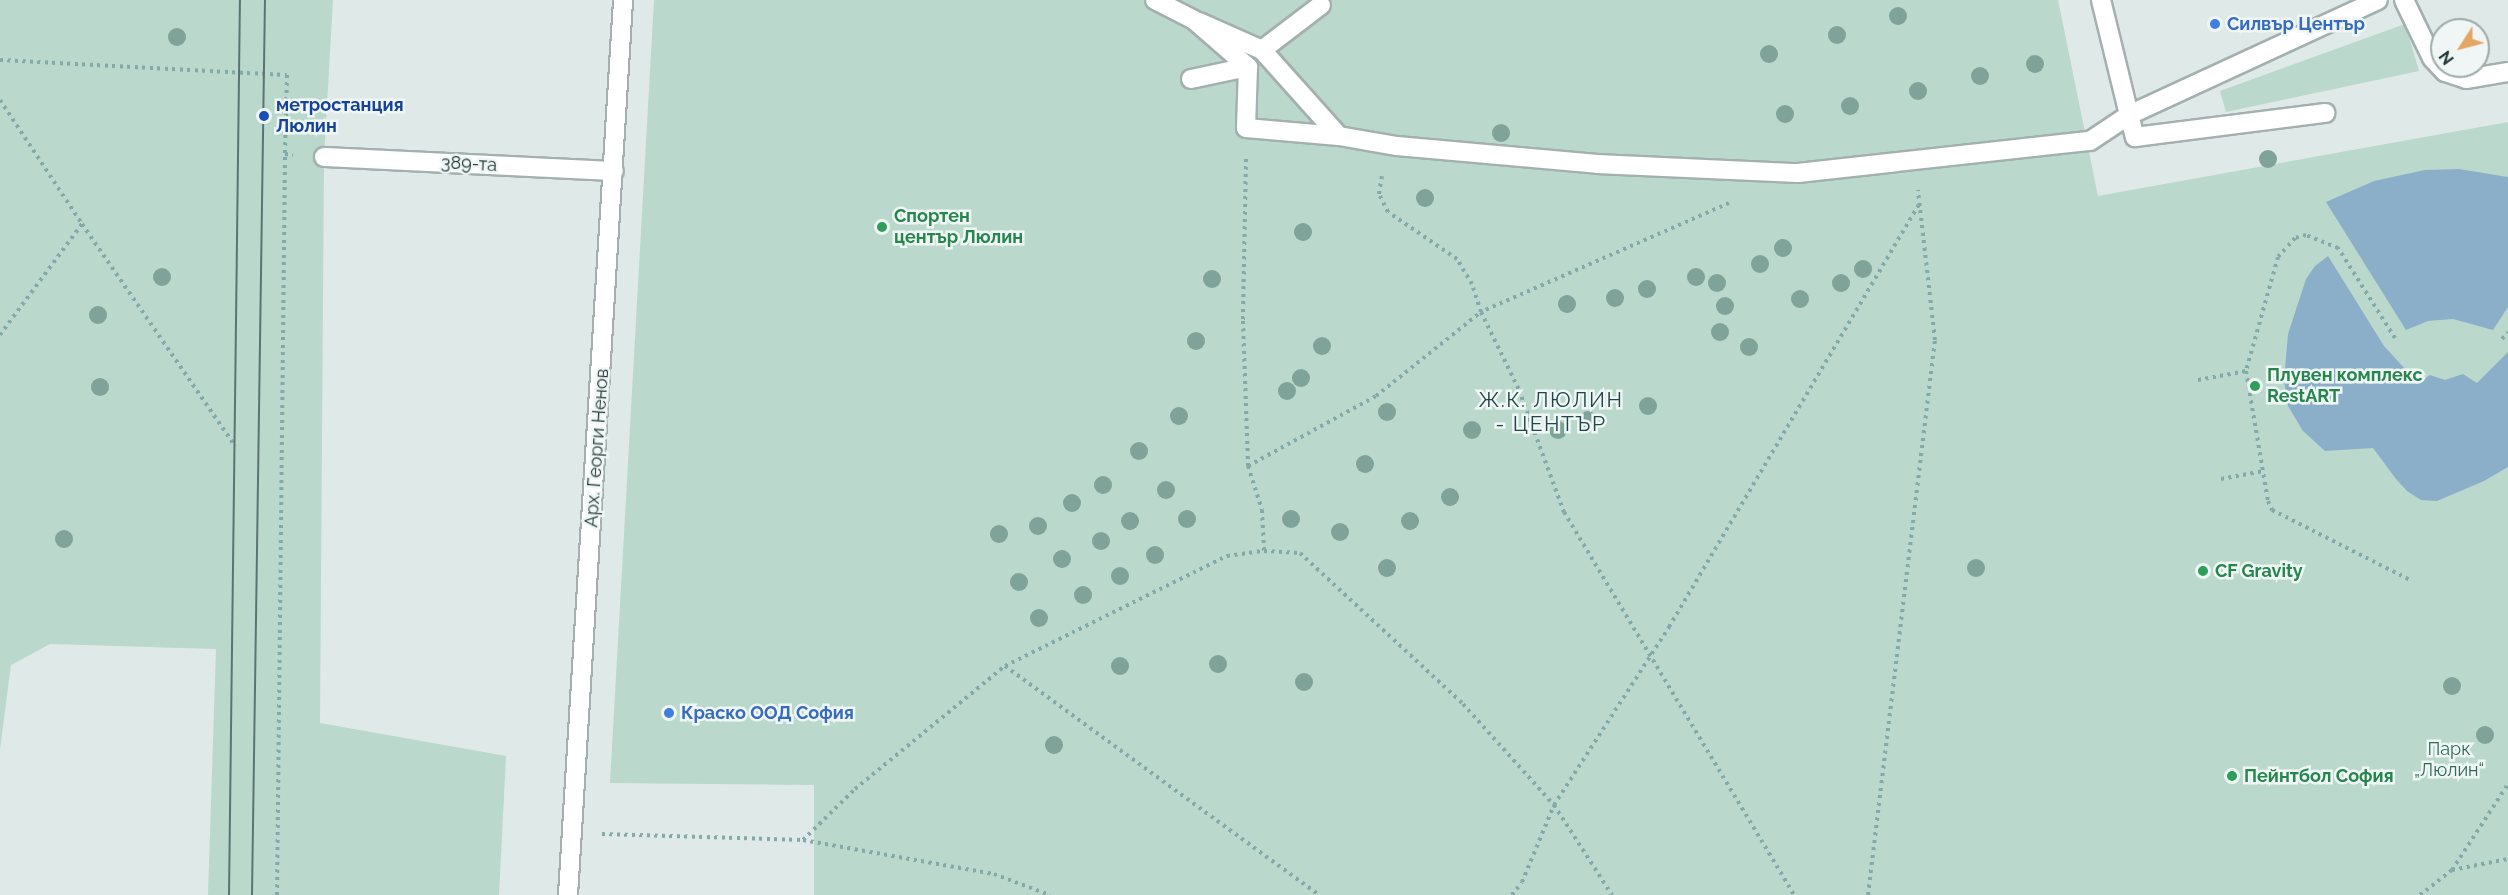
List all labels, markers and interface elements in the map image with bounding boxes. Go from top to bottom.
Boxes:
place label: Силвър Център [2227,13,2365,35]
marker: Силвър Център [2208,17,2222,31]
north arrow [2430,18,2490,78]
text: N [2435,47,2458,68]
place label: метростанция Люлин [276,95,404,138]
marker: метростанция Люлин [257,109,271,123]
street label: 389-та [440,152,498,176]
place label: Спортен център Люлин [894,206,1023,248]
marker: Спортен център Люлин [875,220,889,234]
place label: Плувен комплекс RestART [2267,365,2423,407]
street label: Арх. Георги Ненов [581,368,613,528]
marker: Плувен комплекс RestART [2248,379,2262,393]
district label: Ж.К. ЛЮЛИН - ЦЕНТЪР [1479,387,1623,437]
place label: CF Gravity [2215,560,2303,582]
marker: CF Gravity [2196,564,2210,578]
place label: Краско ООД София [681,702,854,724]
marker: Краско ООД София [662,706,676,720]
park label: Парк „Люлин“ [2414,739,2484,782]
place label: Пейнтбол София [2244,765,2394,787]
marker: Пейнтбол София [2225,769,2239,783]

